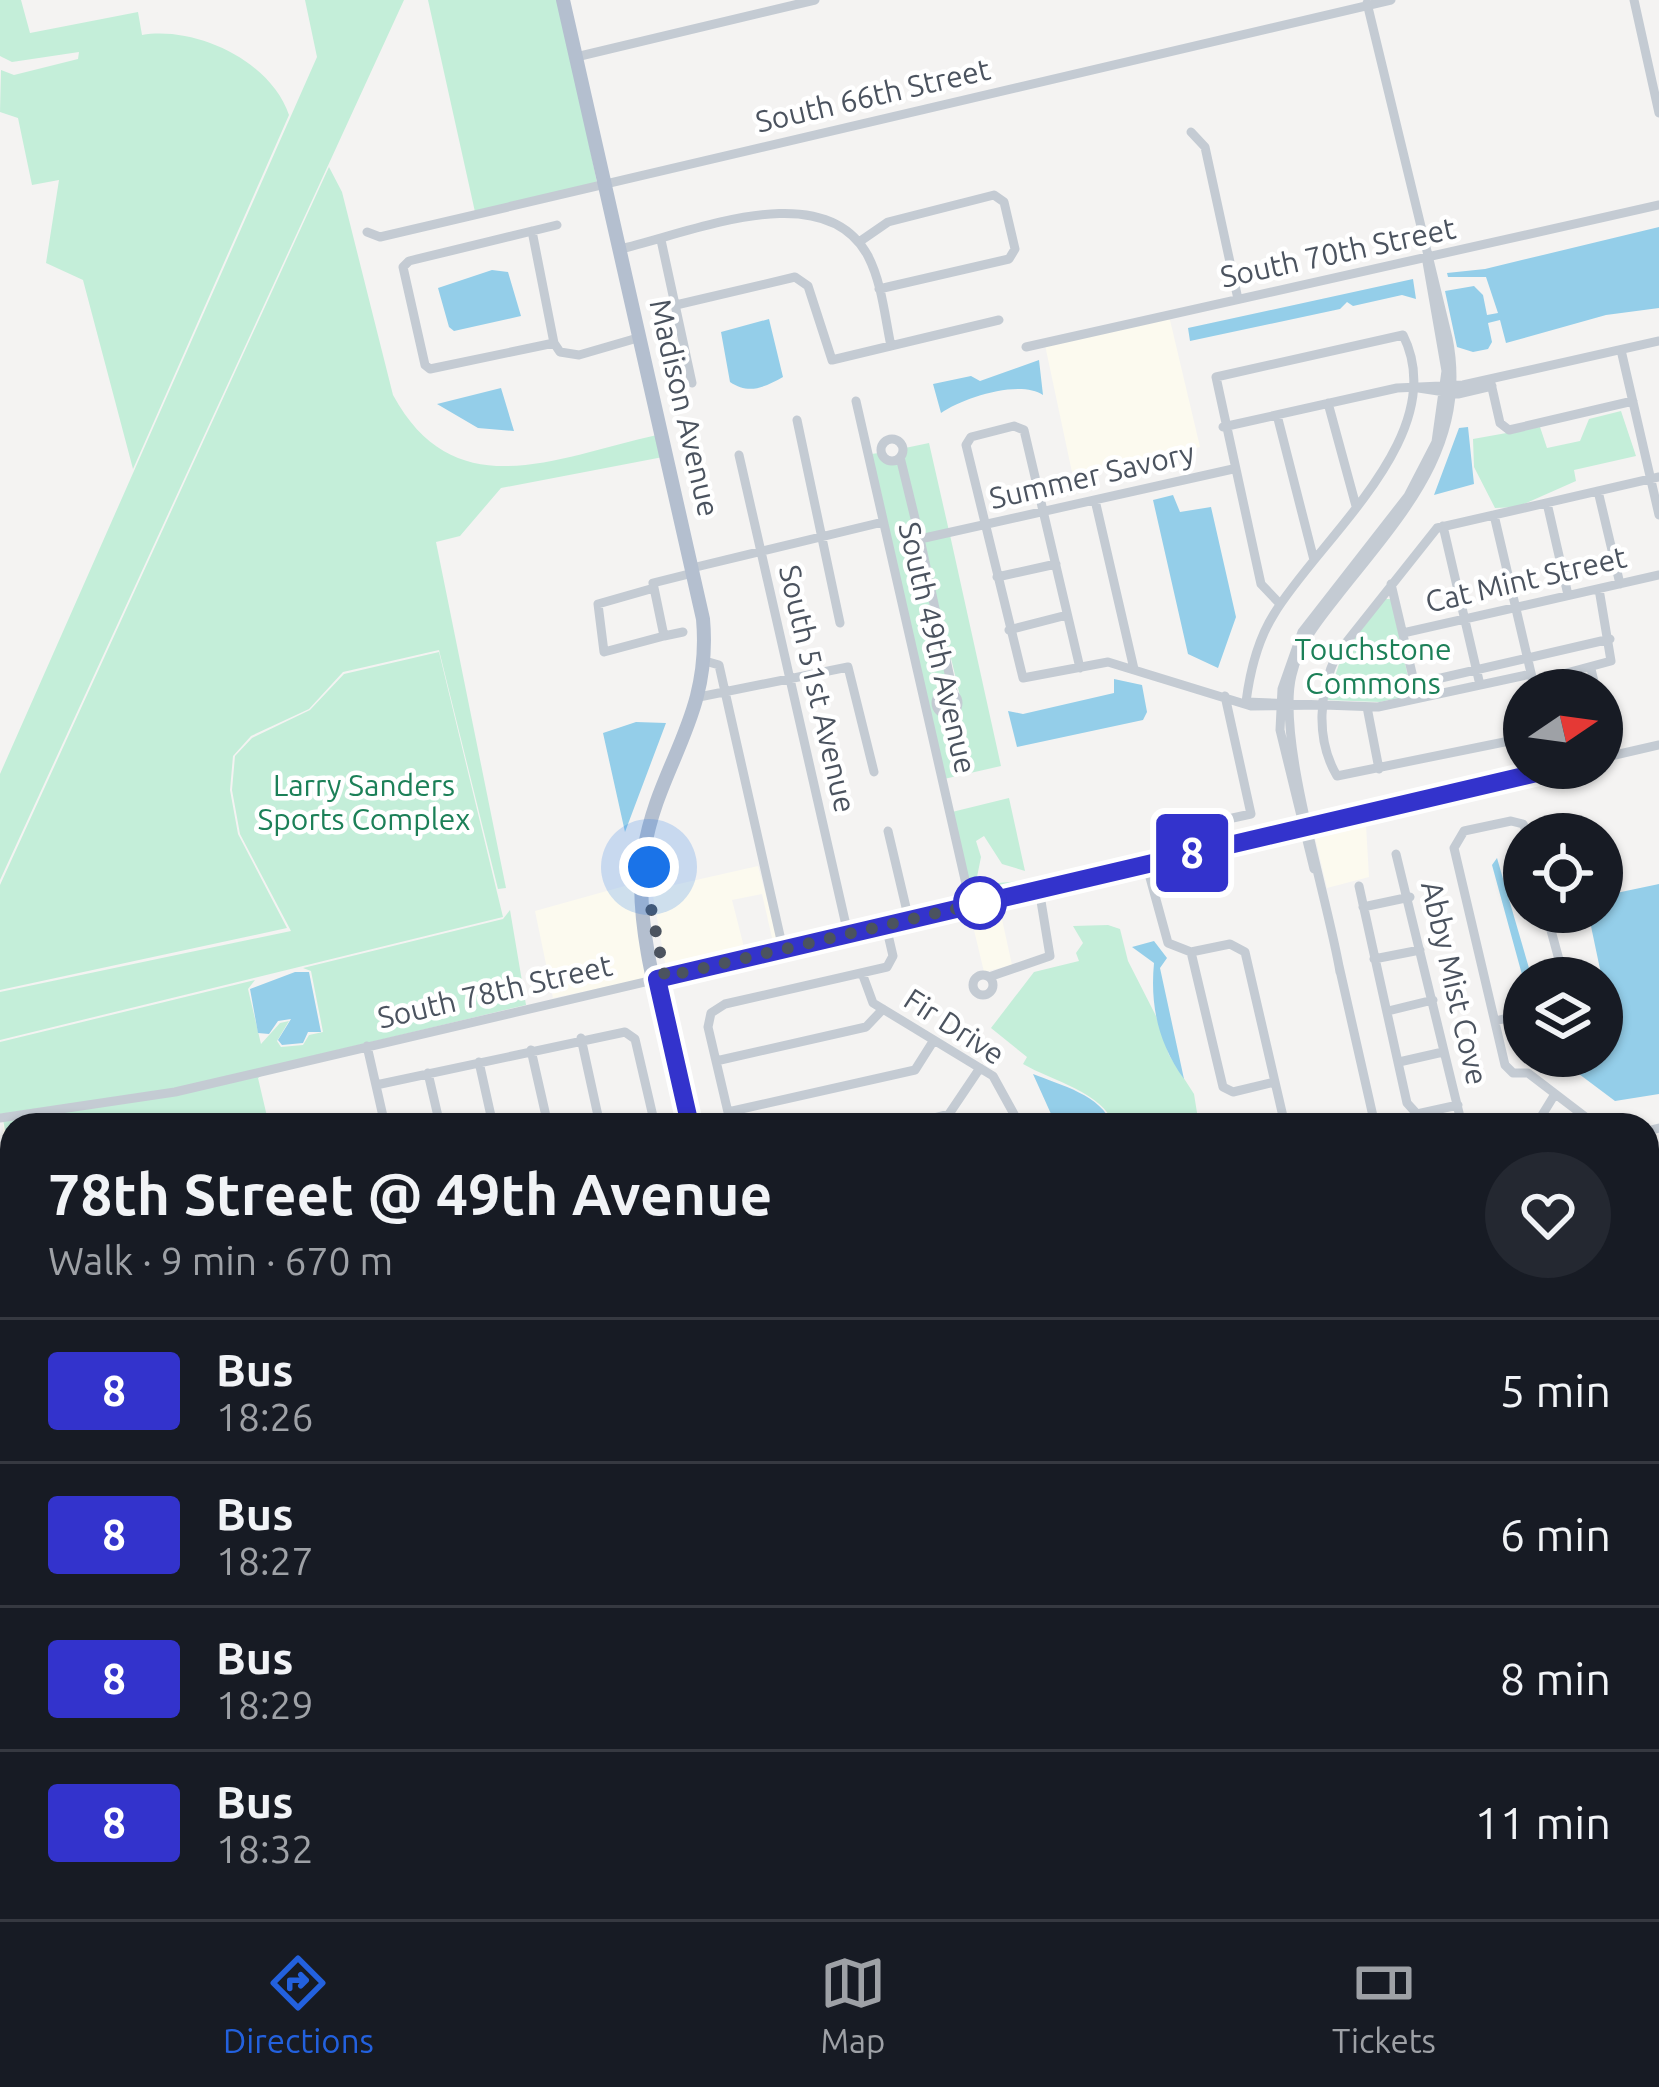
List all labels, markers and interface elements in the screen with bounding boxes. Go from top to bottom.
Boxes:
street label: South 66th Street [752,51,994,139]
street label: South 70th Street [1217,210,1459,294]
street label: Madison Avenue [643,296,727,520]
street label: Summer Savory [986,435,1198,515]
street label: South 49th Avenue [893,519,983,777]
street label: Cat Mint Street [1422,539,1630,619]
street label: South 51st Avenue [773,562,863,816]
park label: Touchstone Commons [1295,632,1452,700]
north arrow [1503,669,1623,789]
map controls [1503,669,1623,1077]
park label: Larry Sanders Sports Complex [258,768,470,836]
button: locate [1503,813,1623,933]
line badge: 8 [1153,814,1231,892]
text: 8 [1180,829,1204,876]
your location [619,837,679,897]
unlabelled marker [955,878,1005,928]
street label: Abby Mist Cove [1415,878,1495,1088]
street label: South 78th Street [374,947,616,1035]
button: layers [1503,957,1623,1077]
street label: Fir Drive [898,981,1011,1071]
button: heart [1485,1152,1611,1278]
text: 78th Street @ 49th Avenue [48,1162,772,1226]
text: Walk · 9 min · 670 m [48,1239,393,1282]
text: Bus [216,1344,293,1395]
text: 5 min [1500,1365,1611,1416]
text: 8 [102,1367,126,1414]
text: 18:26 [216,1395,314,1438]
text: Bus [216,1488,293,1539]
text: 6 min [1500,1509,1611,1560]
text: 8 [102,1511,126,1558]
text: 18:27 [216,1539,314,1582]
text: Bus [216,1632,293,1683]
text: 8 min [1500,1653,1611,1704]
text: 8 [102,1655,126,1702]
text: 18:29 [216,1683,314,1726]
text: Bus [216,1776,293,1827]
text: 11 min [1474,1797,1611,1848]
text: 8 [102,1799,126,1846]
text: 18:32 [216,1827,314,1870]
tab: Directions [223,1950,374,2059]
tab: Map [820,1950,886,2059]
tab: Tickets [1332,1950,1436,2059]

